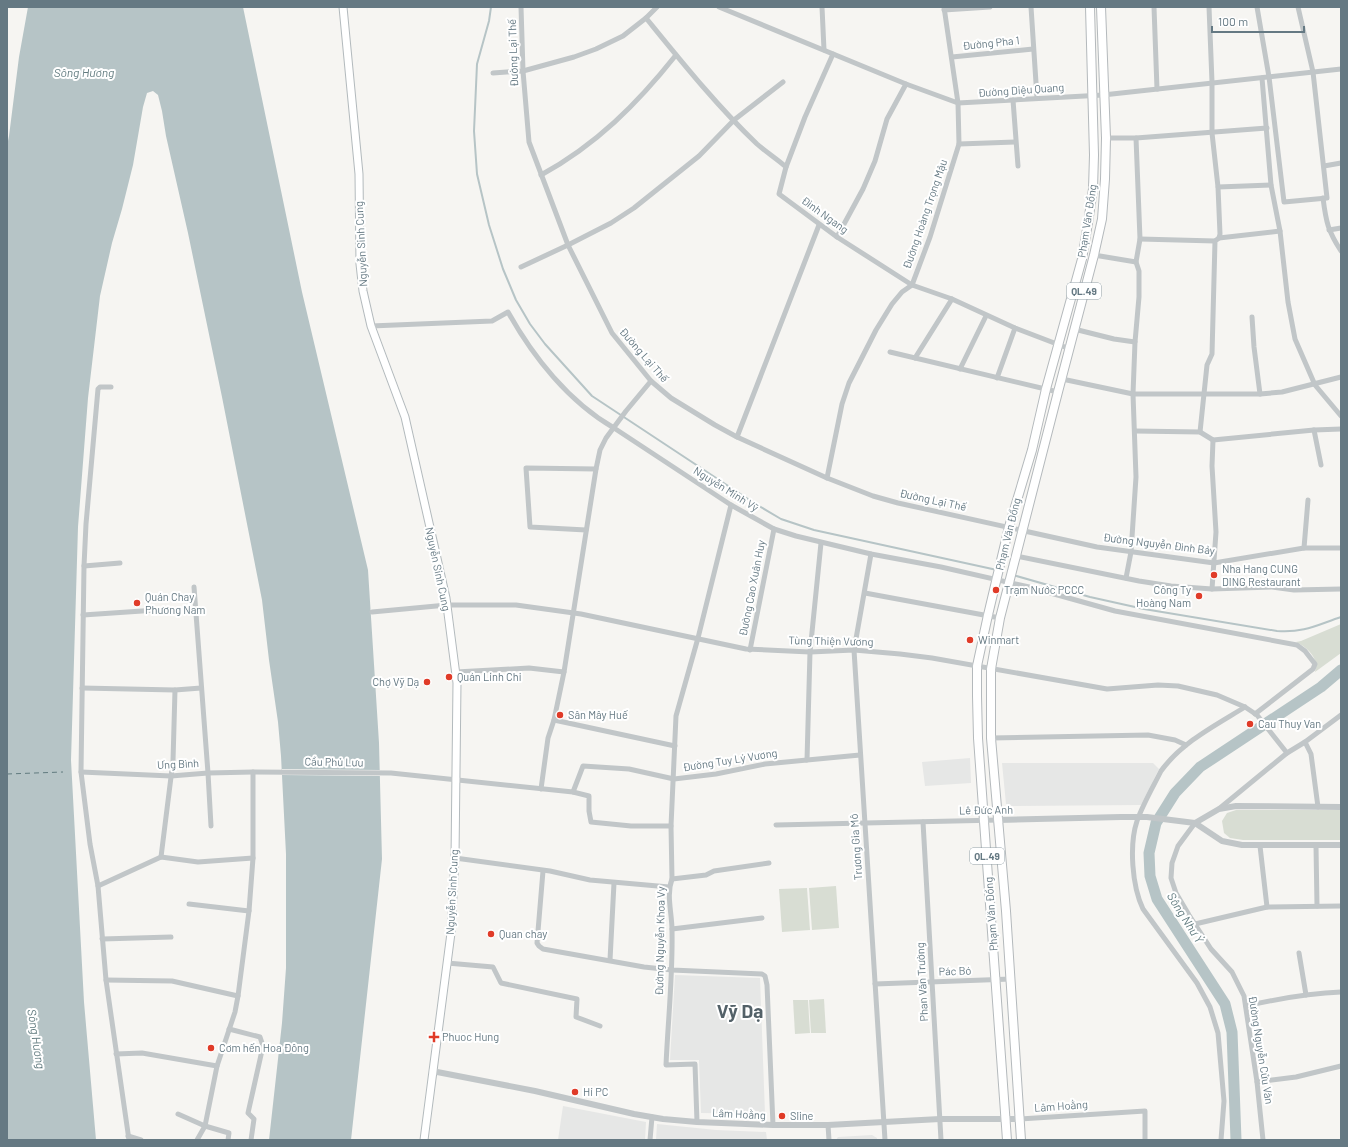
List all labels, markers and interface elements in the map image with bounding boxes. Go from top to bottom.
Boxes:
scale bar [1212,8,1304,34]
text: 100 m [1218,14,1248,28]
street label: Đường Lại Thế [505,19,520,87]
street label: Đường Pha 1 [962,33,1020,52]
water label: Sông Hương [54,65,114,79]
street label: Đường Diệu Quang [977,80,1065,99]
street label: Đường Hoàng Trọng Mậu [900,157,949,270]
street label: Phạm Văn Đồng [1074,183,1099,259]
street label: Đình Ngang [799,193,851,236]
street label: Nguyễn Sinh Cung [352,201,369,287]
road number: QL.49 [1067,283,1101,299]
street label: Đường Lại Thế [617,325,672,385]
street label: Nguyễn Minh Vỹ [691,463,761,514]
street label: Đường Lại Thế [898,486,968,513]
street label: Phạm Văn Đồng [992,496,1023,571]
street label: Nguyễn Sinh Cung [423,526,454,612]
street label: Đường Nguyễn Đình Bảy [1102,530,1216,557]
street label: Đường Cao Xuân Huy [736,539,767,637]
place label: Nha Hang CUNG DING Restaurant [1222,562,1301,588]
marker: Nha Hang CUNG DING Restaurant [1209,570,1219,580]
place label: Trạm Nước PCCC [1004,583,1084,596]
place label: Công Ty Hoàng Nam [1136,583,1191,609]
marker: Trạm Nước PCCC [991,585,1001,595]
place label: Quán Chay Phương Nam [145,590,205,616]
marker: Công Ty Hoàng Nam [1194,591,1204,601]
marker: Quán Chay Phương Nam [132,598,142,608]
street label: Tùng Thiện Vương [789,633,874,648]
place label: Winmart [978,633,1019,646]
marker: Winmart [965,635,975,645]
place label: Quán Linh Chi [457,670,522,683]
marker: Quán Linh Chi [444,672,454,682]
place label: Chợ Vỹ Dạ [372,675,419,688]
marker: Chợ Vỹ Dạ [422,677,432,687]
place label: Sân Mây Huế [568,708,628,721]
marker: Sân Mây Huế [555,710,565,720]
place label: Cau Thuy Van [1258,717,1321,730]
marker: Cau Thuy Van [1245,719,1255,729]
street label: Đường Tuy Lý Vương [682,746,778,773]
street label: Cầu Phú Lưu [304,754,364,769]
street label: Ưng Bình [157,756,199,771]
street label: Lê Đức Anh [959,803,1013,816]
street label: Trương Gia Mô [847,813,864,881]
road number: QL.49 [970,848,1004,864]
street label: Nguyễn Sinh Cung [443,849,460,935]
street label: Phạm Văn Đồng [981,876,1000,952]
street label: Đường Nguyễn Khoa Vy [652,886,667,996]
water label: Sông Như Ý [1165,889,1207,946]
place label: Quan chay [499,927,547,940]
marker: Quan chay [486,929,496,939]
street label: Phan Văn Trường [913,942,930,1022]
street label: Pác Bó [938,963,972,978]
street label: Đường Nguyễn Cửu Vân [1247,995,1276,1105]
district label: Vỹ Dạ [717,999,763,1022]
water label: Sông Hương [25,1008,49,1070]
place label: Phuoc Hung [442,1030,499,1043]
marker: Phuoc Hung [429,1032,439,1042]
place label: Cơm hến Hoa Đông [219,1041,309,1054]
marker: Cơm hến Hoa Đông [206,1043,216,1053]
place label: Hi PC [583,1085,608,1098]
marker: Hi PC [570,1087,580,1097]
street label: Lâm Hoằng [1034,1097,1088,1114]
street label: Lâm Hoằng [712,1106,766,1121]
place label: Sline [790,1109,814,1122]
marker: Sline [777,1111,787,1121]

